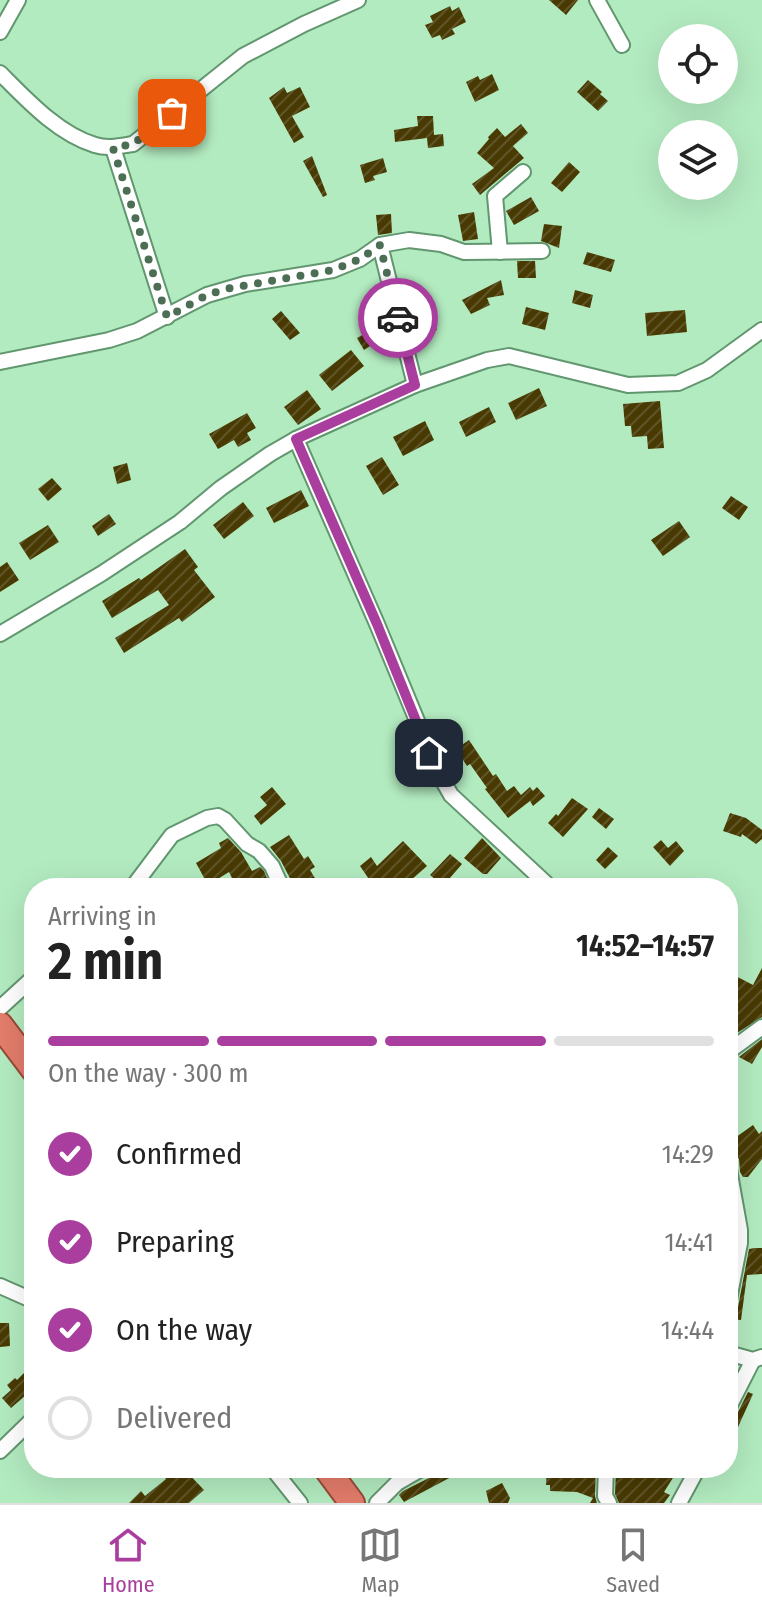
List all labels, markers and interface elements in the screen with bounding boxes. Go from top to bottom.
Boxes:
map controls [658,24,738,200]
button: locate [658,24,738,104]
pin [138,79,206,147]
icon: bag [150,91,194,135]
button: layers [658,120,738,200]
courier [358,278,438,358]
icon: car [376,296,420,340]
pin [395,719,463,787]
icon: home [407,731,451,775]
text: Arriving in [48,901,157,932]
text: 14:52–14:57 [576,928,714,964]
text: 2 min [48,930,163,993]
text: On the way · 300 m [48,1058,249,1089]
icon: check [48,1132,92,1176]
text: Confirmed [116,1136,242,1172]
text: 14:29 [662,1139,714,1170]
icon: check [48,1220,92,1264]
text: Preparing [116,1224,234,1260]
text: 14:41 [665,1227,714,1258]
icon: check [48,1308,92,1352]
text: On the way [116,1312,252,1348]
text: 14:44 [661,1315,714,1346]
text: Delivered [116,1400,232,1436]
tab: Home [102,1523,155,1598]
tab: Map [358,1523,402,1598]
tab: Saved [606,1523,660,1598]

